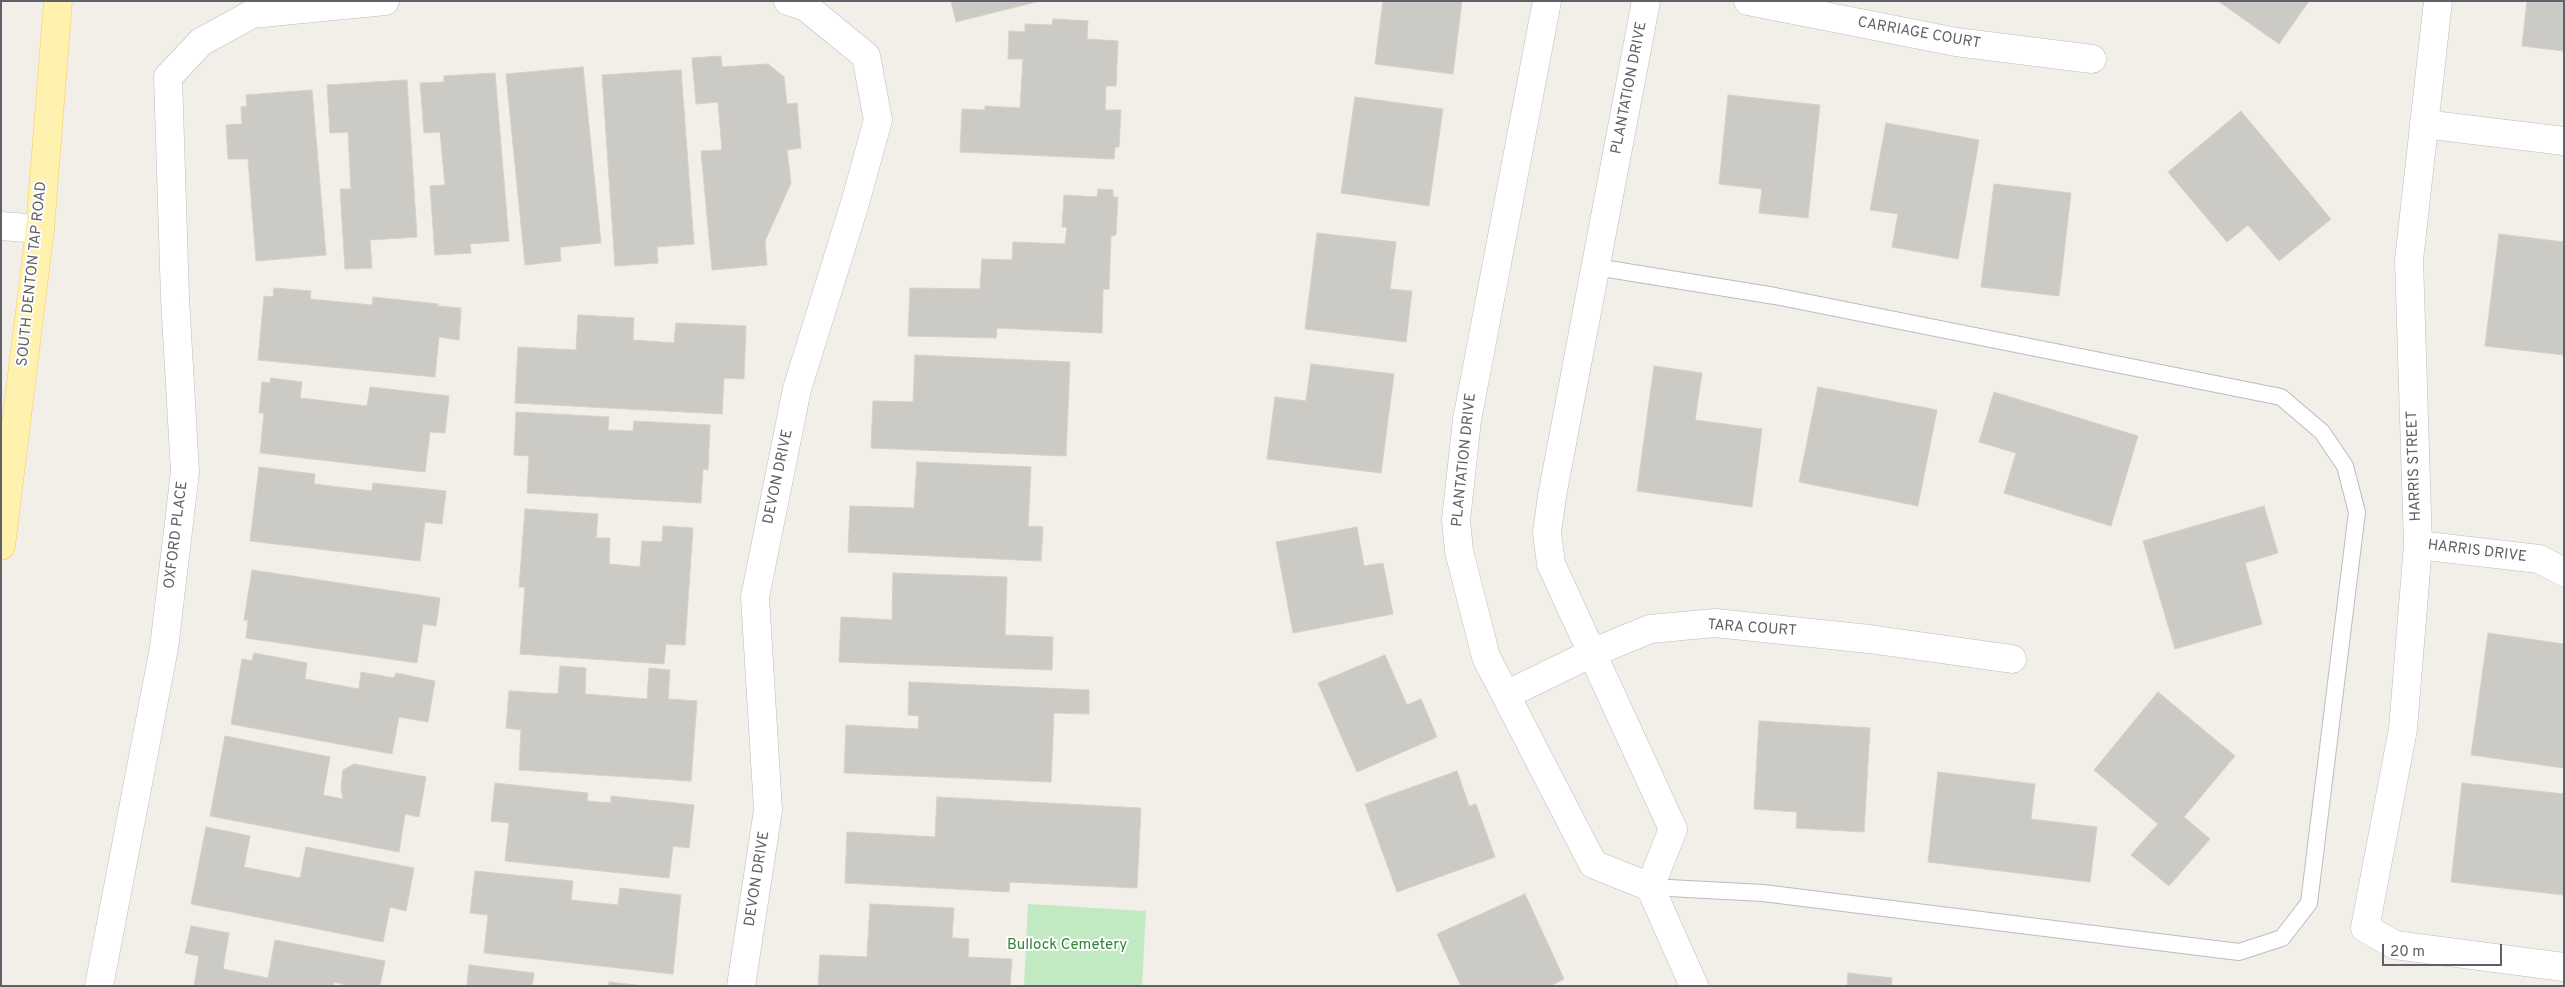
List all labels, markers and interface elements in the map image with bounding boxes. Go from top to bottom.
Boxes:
street label: CARRIAGE COURT [1856,14,1982,54]
street label: PLANTATION DRIVE [1608,20,1652,156]
street label: SOUTH DENTON TAP ROAD [14,181,52,367]
street label: PLANTATION DRIVE [1449,392,1481,528]
street label: HARRIS STREET [2404,410,2426,522]
street label: DEVON DRIVE [760,428,798,526]
street label: OXFORD PLACE [161,480,193,590]
street label: HARRIS DRIVE [2426,537,2528,567]
street label: TARA COURT [1707,617,1797,641]
street label: DEVON DRIVE [742,830,774,928]
scale bar [2385,934,2505,966]
park label: Bullock Cemetery [1007,937,1127,955]
text: 20 m [2390,943,2425,962]

